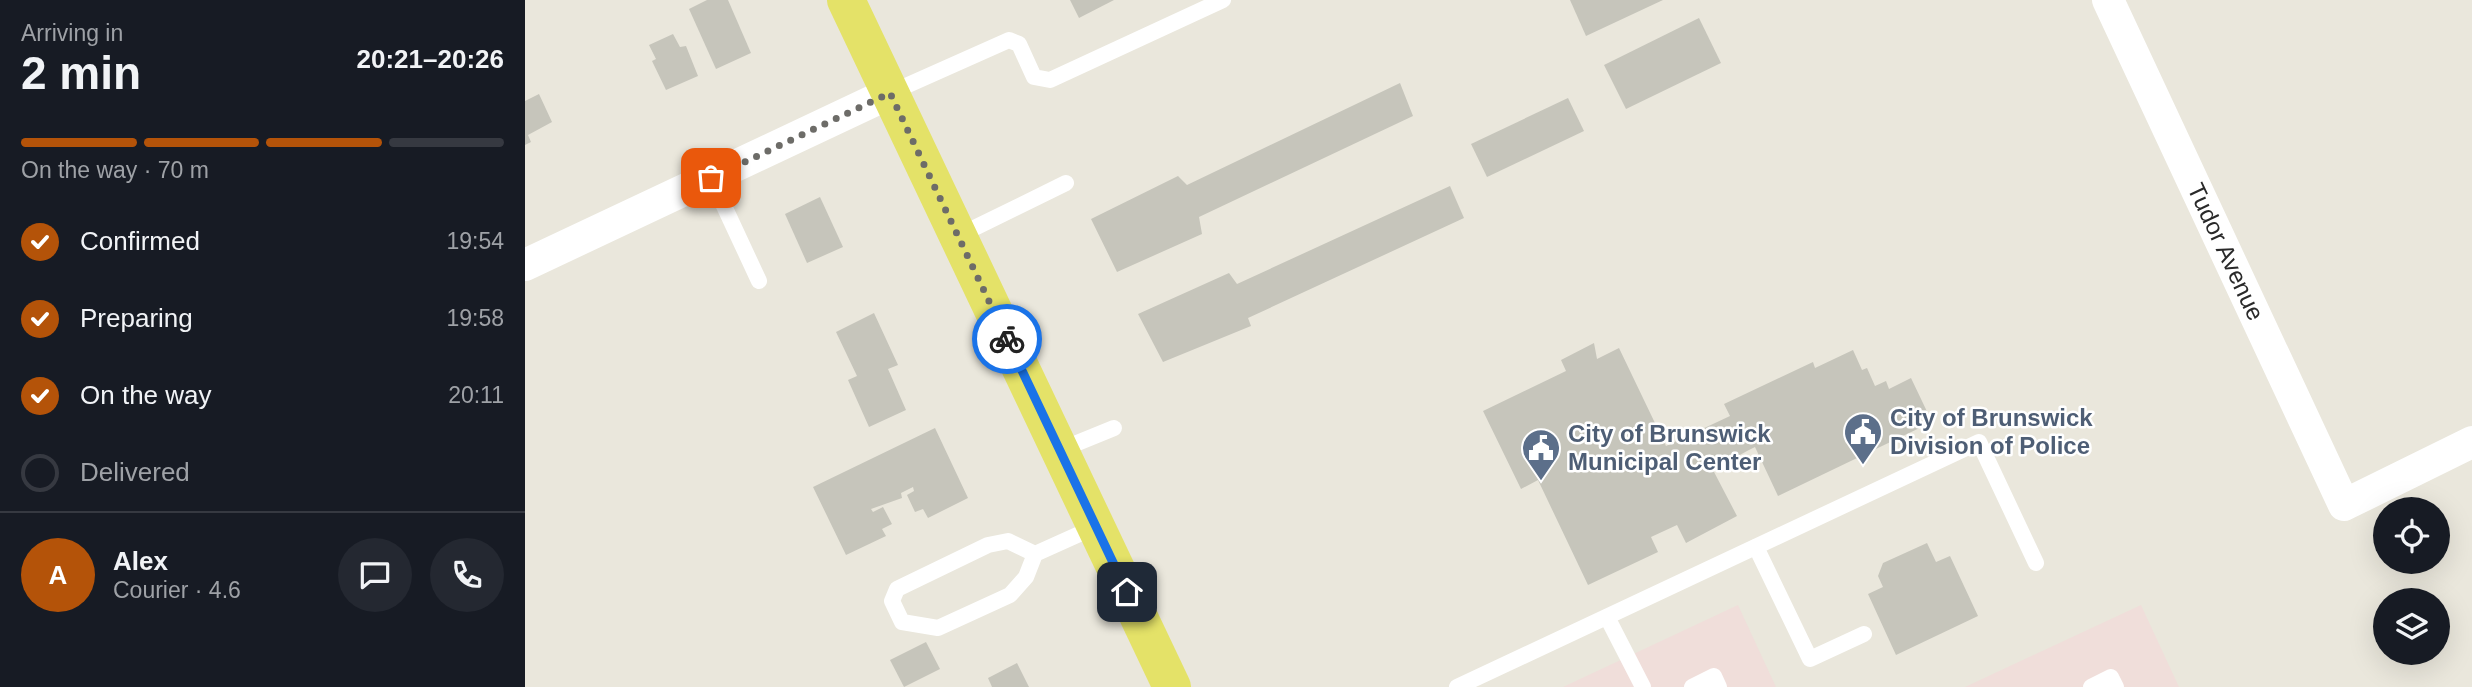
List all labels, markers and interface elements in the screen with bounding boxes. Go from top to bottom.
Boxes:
text: Arriving in [21,20,123,46]
text: 20:21–20:26 [357,44,504,74]
text: 2 min [21,47,141,99]
pin [681,148,741,208]
text: On the way · 70 m [21,157,209,183]
icon: bag [692,159,730,197]
street label: Tudor Avenue [2183,179,2270,324]
icon: check [21,223,59,261]
text: Confirmed [80,226,200,256]
text: 19:54 [446,228,504,254]
icon: check [21,300,59,338]
text: Preparing [80,303,193,333]
courier [972,304,1042,374]
text: 19:58 [446,305,504,331]
icon: bike [988,320,1026,358]
icon: check [21,377,59,415]
text: On the way [80,380,212,410]
text: 20:11 [448,382,504,408]
place label: City of Brunswick Division of Police [1890,404,2093,459]
public building icon: City of Brunswick Division of Police [1842,411,1884,466]
place label: City of Brunswick Municipal Center [1568,420,1771,475]
public building icon: City of Brunswick Municipal Center [1520,427,1562,482]
text: Delivered [80,457,190,487]
map controls [2373,497,2450,665]
button: locate [2373,497,2450,574]
button: chat [338,538,412,612]
button: phone [430,538,504,612]
text: Alex [113,546,168,576]
text: A [49,560,67,590]
pin [1097,562,1157,622]
icon: home [1108,573,1146,611]
text: Courier · 4.6 [113,577,241,603]
button: layers [2373,588,2450,665]

